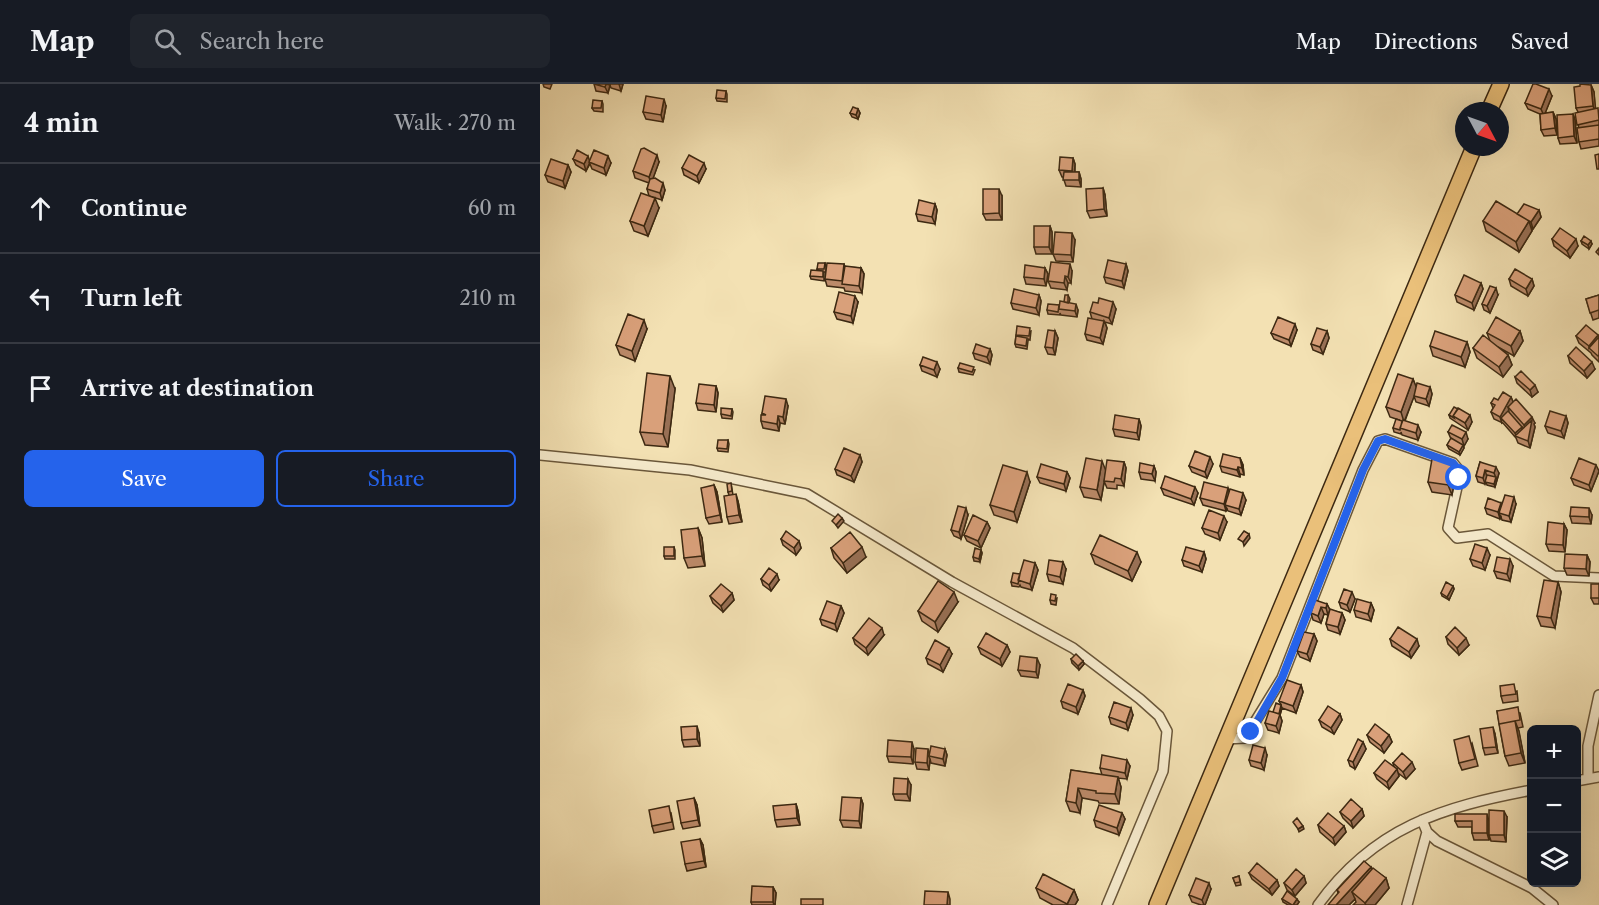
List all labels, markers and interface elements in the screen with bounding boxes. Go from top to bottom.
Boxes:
search box [130,14,550,68]
text: Map [30,24,94,58]
icon: search [151,25,184,58]
text: Search here [199,28,324,55]
text: Map [1296,29,1341,54]
text: Directions [1374,29,1478,54]
text: Saved [1511,29,1569,54]
north arrow [1455,102,1509,156]
text: 4 min [24,107,99,139]
text: Walk · 270 m [394,111,516,135]
icon: ahead [24,192,57,225]
text: Continue [81,195,187,222]
text: 60 m [468,196,516,220]
icon: left [24,282,57,315]
text: Turn left [81,285,182,312]
text: 210 m [459,286,516,310]
icon: arrive [24,372,57,405]
text: Arrive at destination [81,375,314,402]
button: Save [24,450,264,507]
button: Share [276,450,516,507]
route start [1445,464,1471,490]
route end [1237,718,1263,744]
map controls [1527,725,1581,887]
button: + [1527,725,1581,779]
button: − [1527,779,1581,833]
button: layers [1527,833,1581,887]

